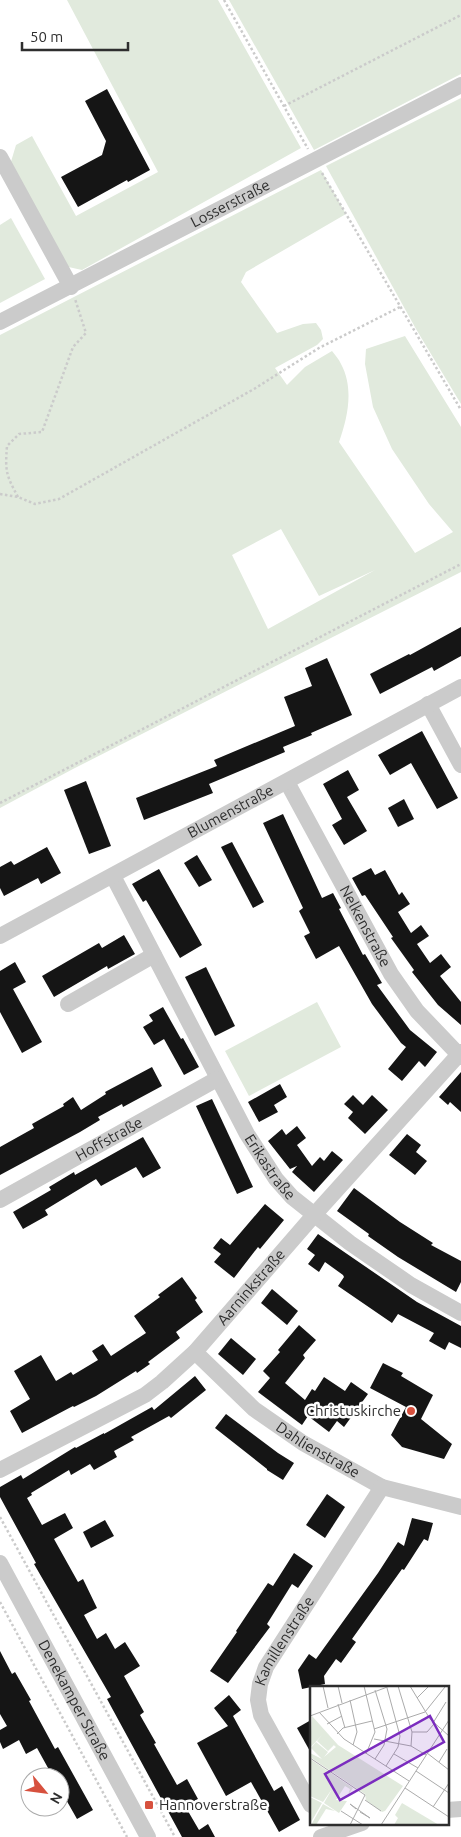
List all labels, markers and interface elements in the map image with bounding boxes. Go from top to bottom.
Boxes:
scale bar [22,20,129,52]
text: 50 m [30,28,63,45]
street label: Losserstraße [188,176,272,230]
street label: Blumenstraße [184,781,276,841]
street label: Nelkenstraße [337,882,395,970]
street label: Hoffstraße [73,1113,145,1164]
street label: Erikastraße [241,1131,299,1203]
street label: Aarninkstraße [213,1246,288,1328]
place label: Christuskirche [306,1402,401,1419]
marker: Christuskirche [405,1405,417,1417]
street label: Dahlienstraße [273,1418,363,1481]
street label: Kamillenstraße [251,1593,317,1688]
street label: Denekamper Straße [35,1637,114,1763]
inset map [310,1686,448,1824]
north arrow [20,1767,70,1817]
text: N [47,1790,66,1807]
place label: Hannoverstraße [159,1796,267,1813]
marker: Hannoverstraße [143,1799,155,1811]

